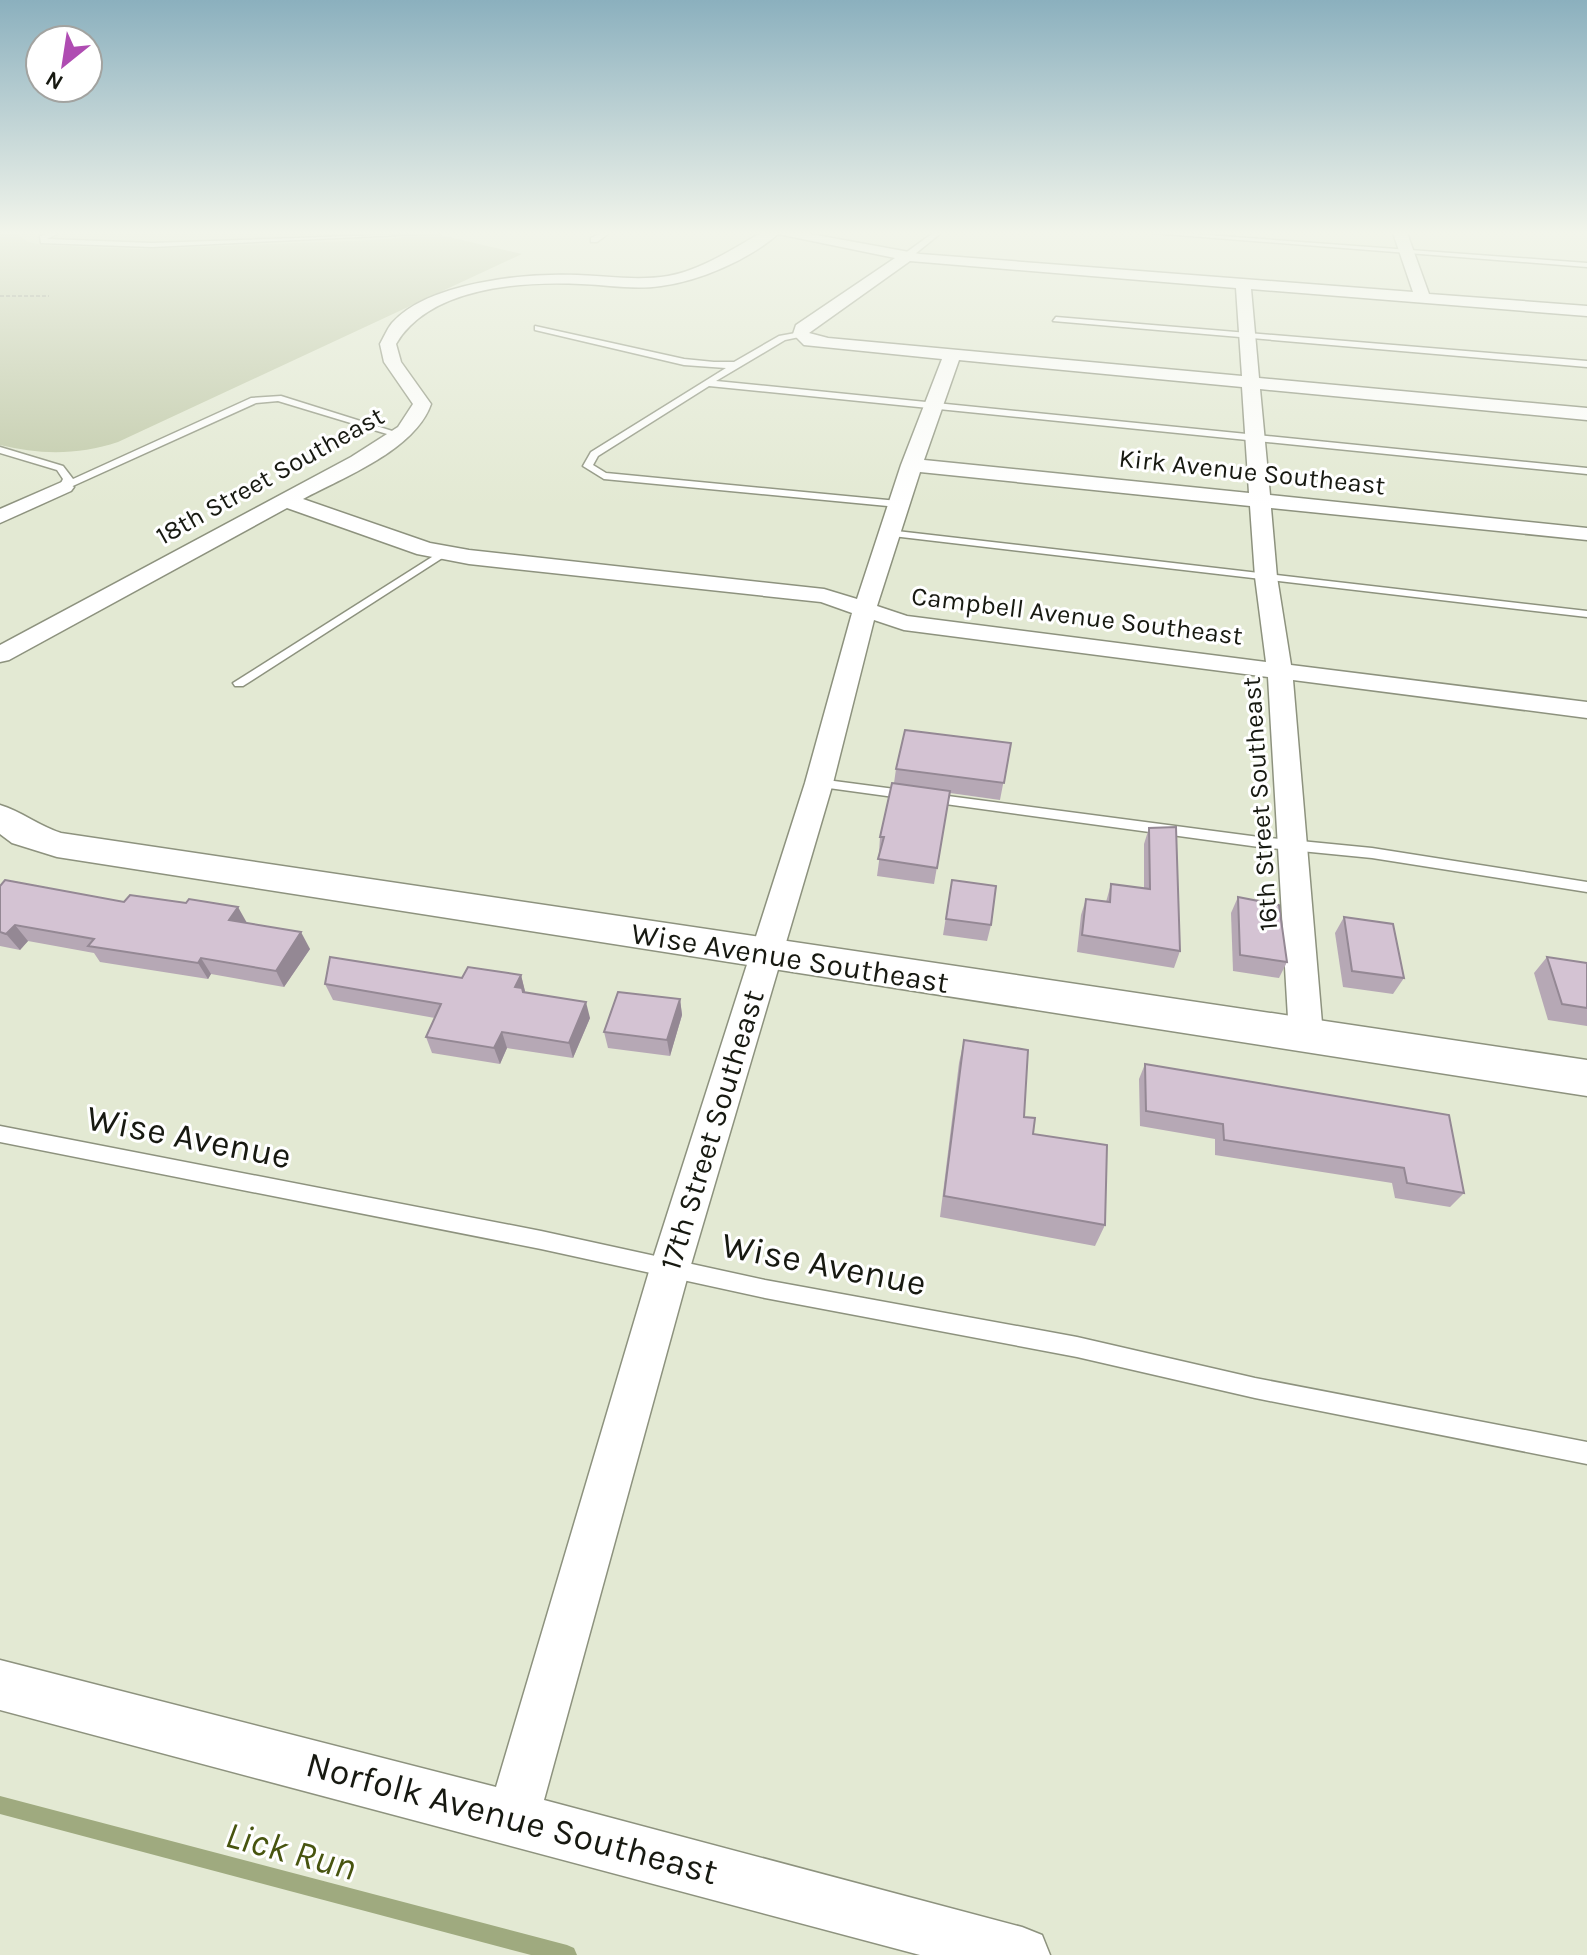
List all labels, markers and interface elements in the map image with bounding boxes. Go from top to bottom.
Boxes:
north arrow [24,24,104,104]
text: N [41,65,68,96]
street label: 18th Street Southeast [151,400,390,552]
street label: Kirk Avenue Southeast [1117,443,1387,501]
street label: Campbell Avenue Southeast [910,580,1244,652]
street label: 16th Street Southeast [1236,676,1284,932]
street label: Wise Avenue Southeast [629,915,951,1001]
street label: 17th Street Southeast [652,986,772,1274]
street label: Wise Avenue [83,1097,295,1177]
street label: Wise Avenue [718,1224,930,1304]
street label: Norfolk Avenue Southeast [302,1743,722,1893]
water label: Lick Run [221,1812,361,1890]

